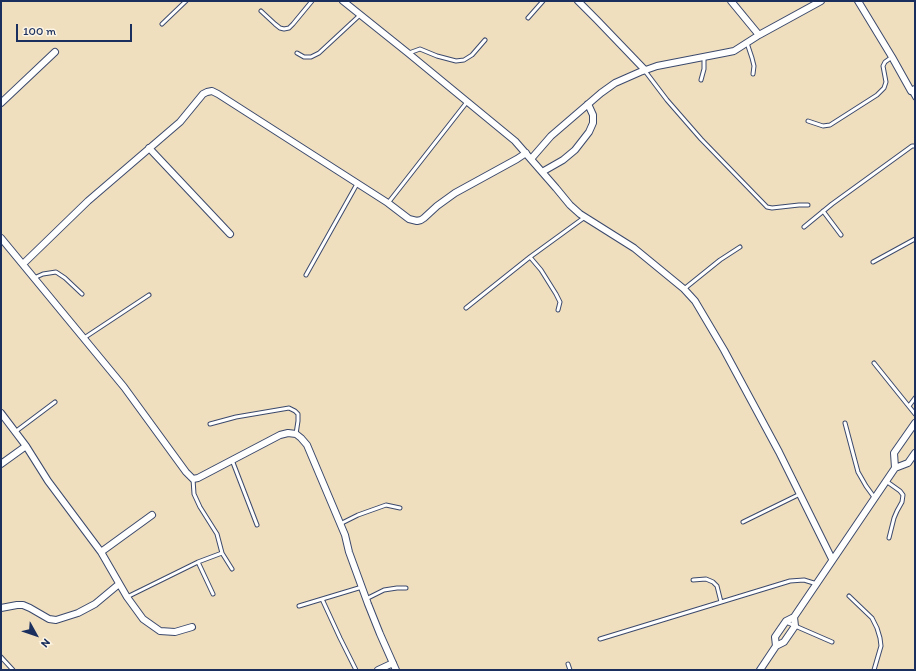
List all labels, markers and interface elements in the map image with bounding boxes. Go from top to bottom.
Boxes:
scale bar [18,16,134,42]
text: 100 m [23,24,56,38]
north arrow [16,615,56,655]
text: N [38,636,53,650]

